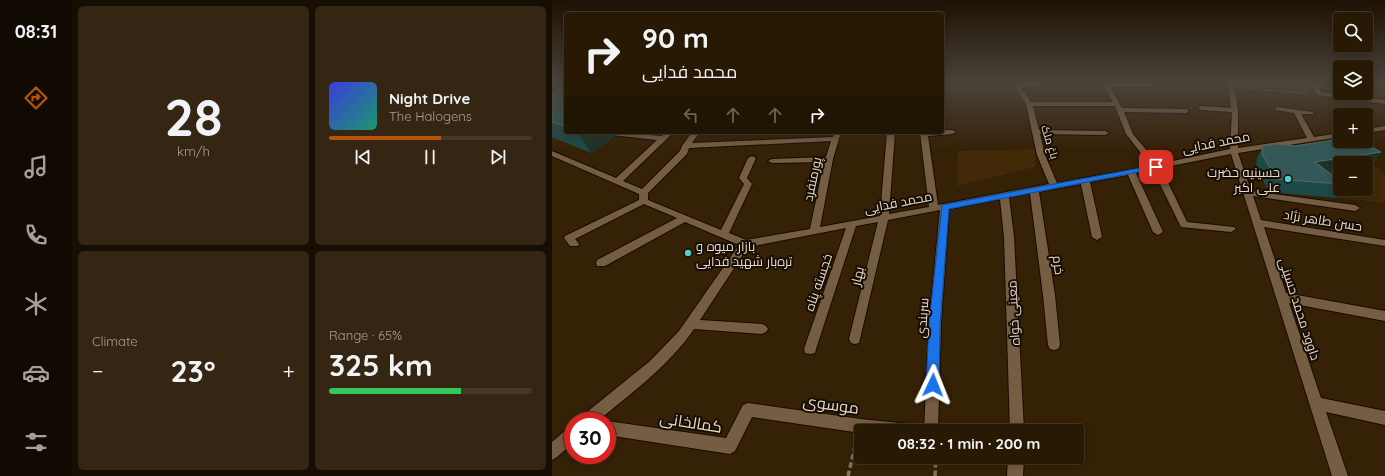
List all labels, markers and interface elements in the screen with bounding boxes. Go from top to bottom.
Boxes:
map controls [1333,12,1373,196]
button: search [1333,12,1373,52]
text: 08:31 [15,20,57,43]
text: 90 m [642,20,709,55]
icon: right [576,28,628,80]
text: محمد فدایی [642,60,737,83]
button: layers [1333,60,1373,100]
icon: directions [22,84,50,112]
text: 28 [164,84,223,149]
text: Night Drive [389,89,470,108]
icon: left [680,104,702,126]
icon: ahead [722,104,744,126]
icon: ahead [764,104,786,126]
icon: right [806,104,828,126]
text: The Halogens [389,108,472,124]
button: + [1333,108,1373,148]
street label: باغ ملک [1037,123,1062,161]
street label: محمد فدایی [1181,128,1251,156]
text: km/h [177,143,210,159]
icon: previous [352,146,374,168]
icon: pause [419,146,441,168]
icon: next [487,146,509,168]
pin [1139,150,1173,184]
icon: music [22,153,50,181]
street label: پورمنفرد [799,155,827,203]
icon: arrive [1145,156,1167,178]
button: − [1333,156,1373,196]
place label: حسینیه حضرت علی اکبر [1207,164,1280,195]
marker: حسینیه حضرت علی اکبر [1283,174,1293,184]
street label: محمد فدایی [863,188,933,216]
street label: حسن طاهر نژاد [1283,206,1363,234]
icon: phone [22,221,50,249]
place label: بازار میوه و تره‌بار شهید فدایی [696,238,793,269]
marker: بازار میوه و تره‌بار شهید فدایی [683,248,693,258]
street label: خجسته پناه [801,251,837,314]
street label: خرم [1048,254,1068,276]
street label: داوود محمد حسینی [1276,256,1324,362]
street label: بهار [847,265,867,288]
street label: معینی خواه [1003,280,1023,346]
icon: climate [22,290,50,318]
street label: سربندی [913,297,931,339]
text: Range · 65% [329,327,402,343]
text: Climate [92,333,138,349]
text: 325 km [329,346,433,384]
text: 23° [171,352,216,390]
text: − [92,357,103,385]
text: + [283,357,295,385]
icon: car [22,359,50,387]
position arrow [912,364,954,406]
street label: موسوی [802,390,860,419]
street label: کمالخانی [658,407,724,438]
speed limit sign: 30 [564,412,616,464]
icon: filters [22,428,50,456]
text: 08:32 · 1 min · 200 m [898,434,1040,453]

